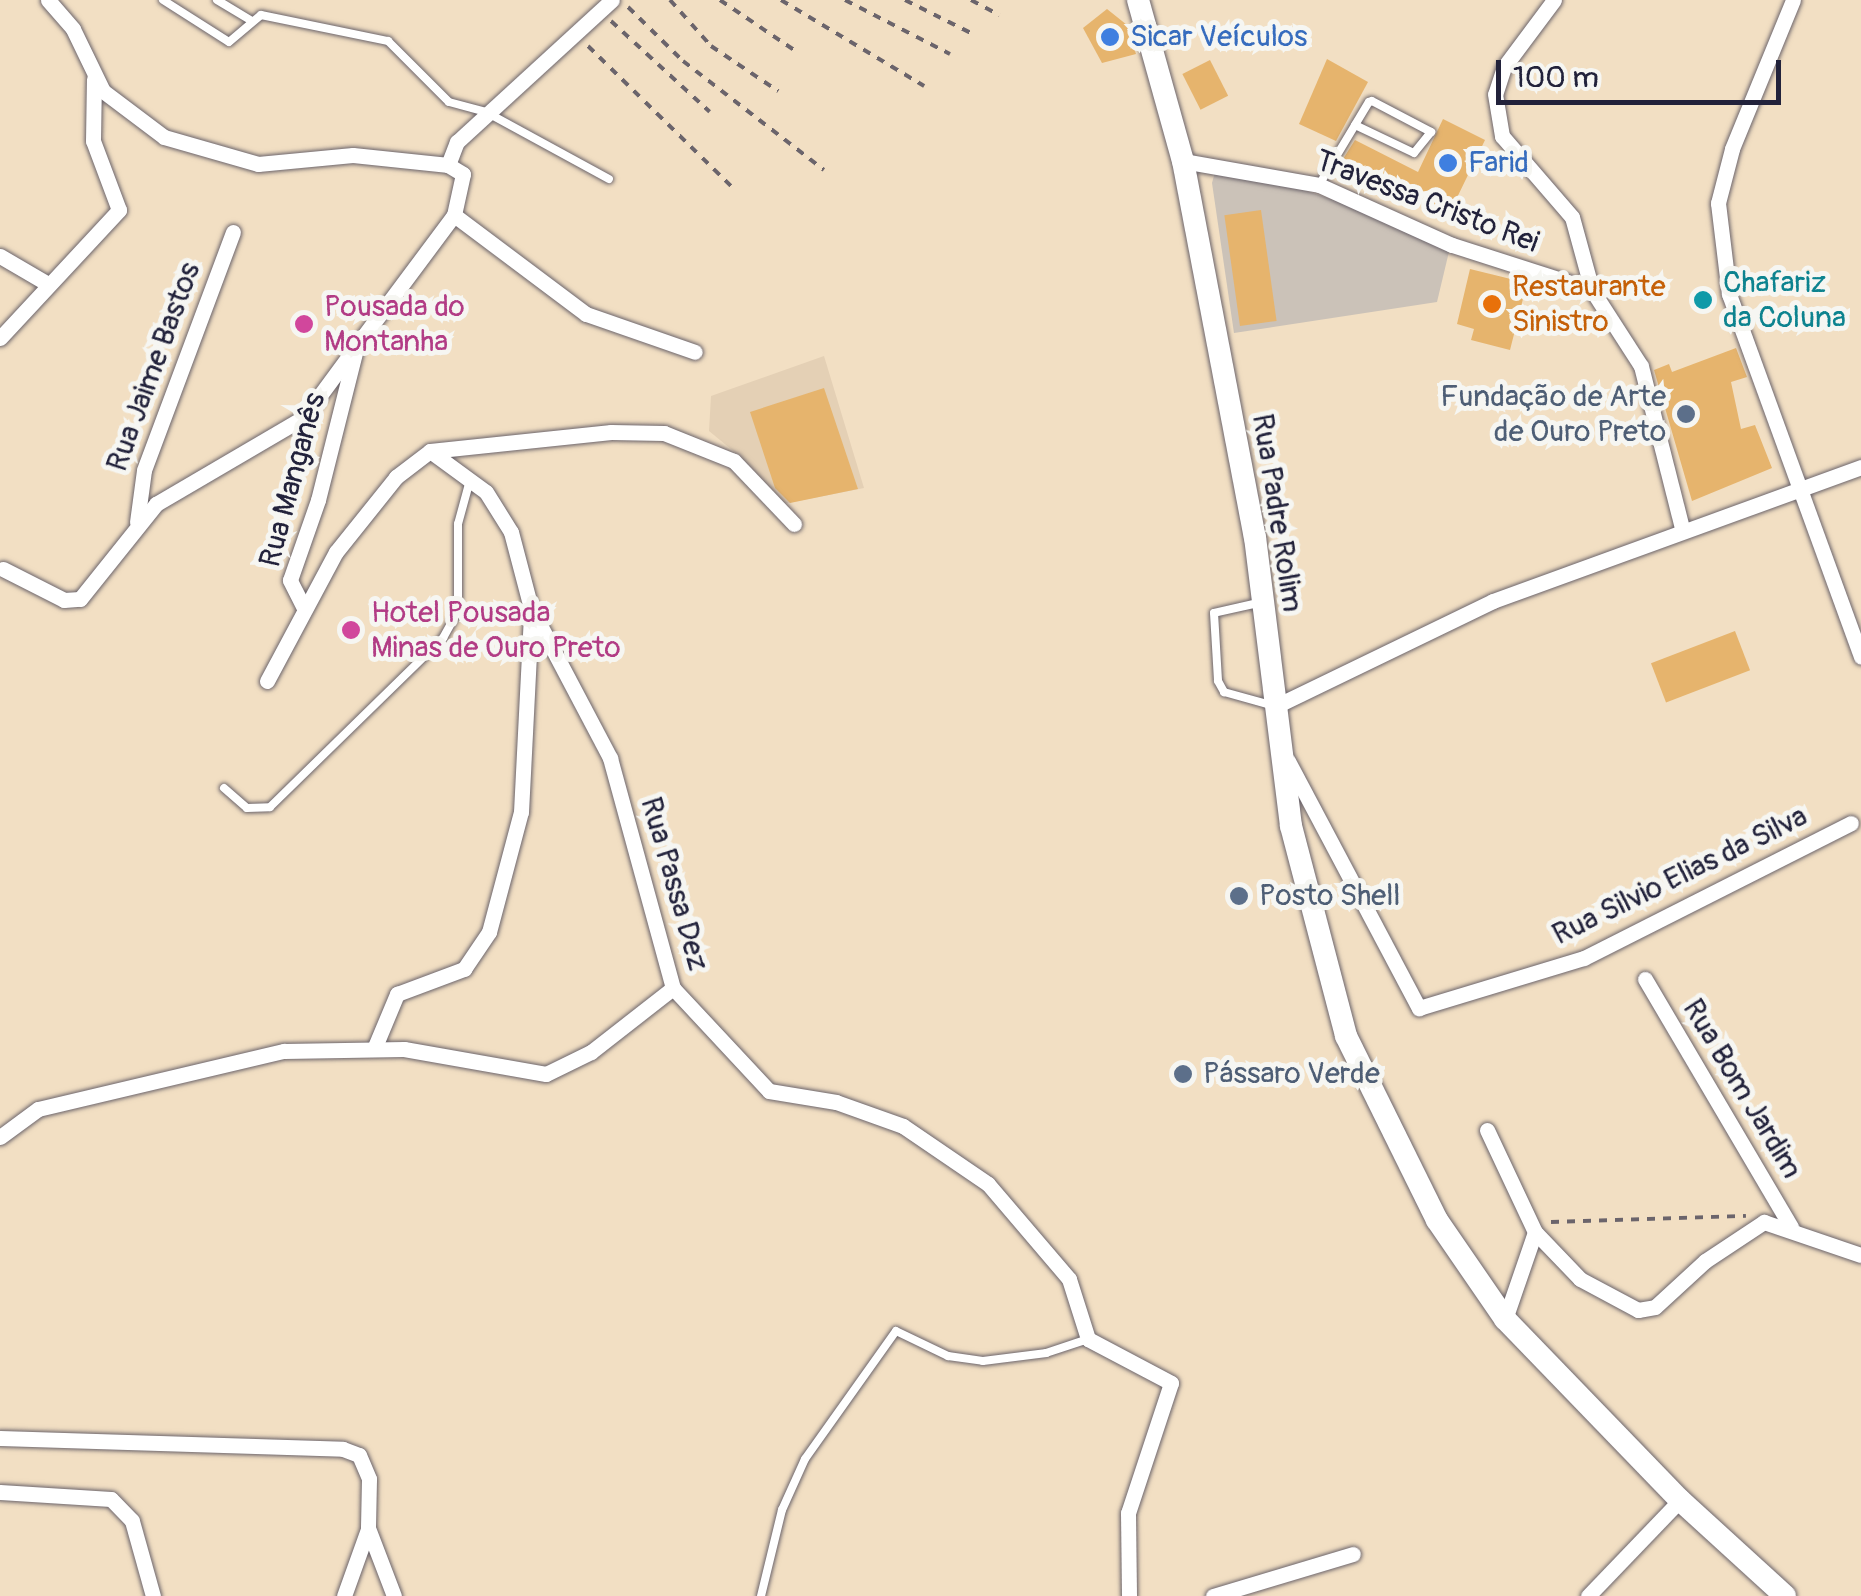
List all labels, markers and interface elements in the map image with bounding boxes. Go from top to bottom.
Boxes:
place label: Sicar Veículos [1130,19,1307,55]
marker: Sicar Veículos [1099,26,1121,48]
scale bar [1501,40,1786,102]
text: 100 m [1513,59,1599,96]
street label: Travessa Cristo Rei [1310,143,1544,261]
place label: Farid [1468,145,1529,181]
marker: Farid [1437,152,1459,174]
street label: Rua Jaime Bastos [100,258,208,476]
place label: Chafariz da Coluna [1723,265,1846,336]
place label: Restaurante Sinistro [1512,269,1665,340]
place label: Pousada do Montanha [324,289,464,360]
marker: Chafariz da Coluna [1692,289,1714,311]
marker: Restaurante Sinistro [1481,293,1503,315]
marker: Pousada do Montanha [293,313,315,335]
place label: Fundação de Arte de Ouro Preto [1440,379,1666,450]
street label: Rua Manganês [252,389,334,571]
marker: Fundação de Arte de Ouro Preto [1675,403,1697,425]
street label: Rua Padre Rolim [1244,411,1310,615]
place label: Hotel Pousada Minas de Ouro Preto [371,595,621,666]
marker: Hotel Pousada Minas de Ouro Preto [340,619,362,641]
street label: Rua Passa Dez [632,793,716,975]
street label: Rua Silvio Elias da Silva [1547,799,1813,953]
place label: Posto Shell [1259,878,1400,914]
marker: Posto Shell [1228,885,1250,907]
street label: Rua Bom Jardim [1674,993,1810,1185]
place label: Pássaro Verde [1203,1056,1380,1092]
marker: Pássaro Verde [1172,1063,1194,1085]

